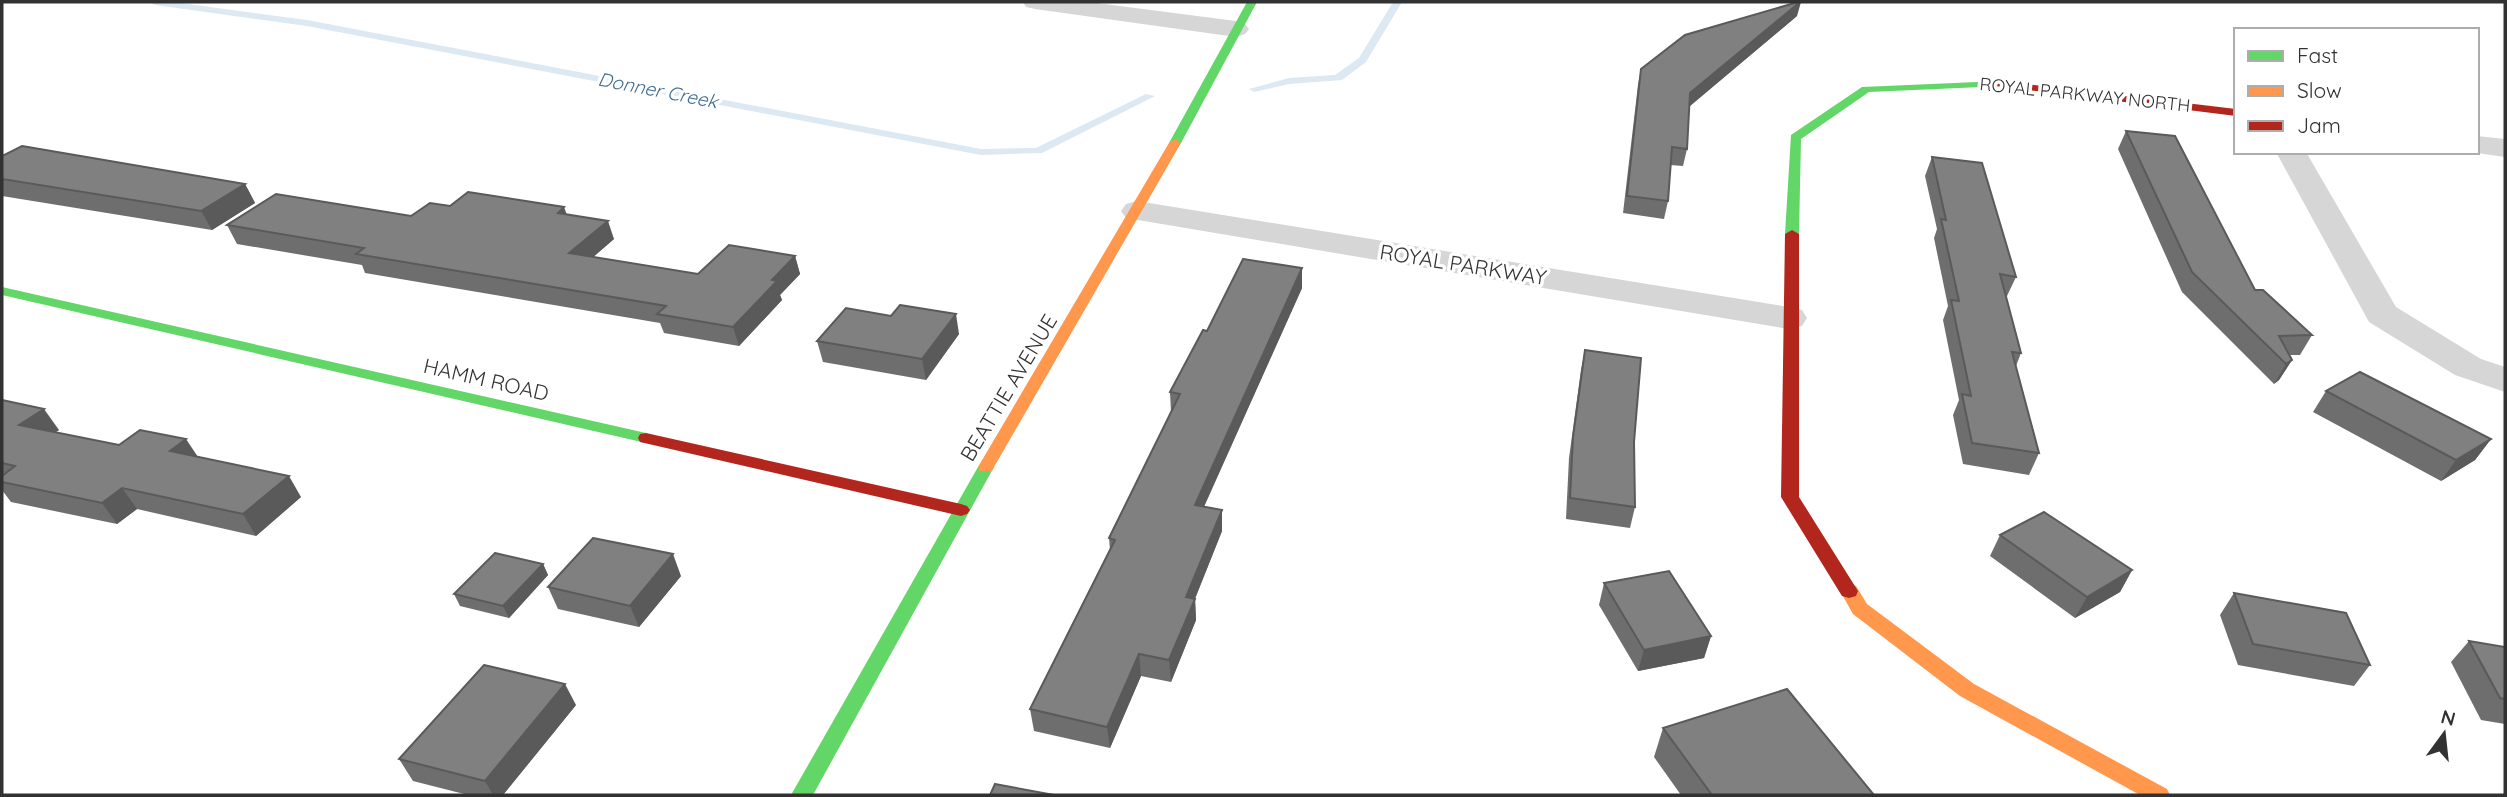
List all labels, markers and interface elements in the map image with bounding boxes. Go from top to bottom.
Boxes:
legend [2234,28,2479,154]
text: Fast [2297,42,2338,68]
water label: Donner Creek [596,67,722,114]
street label: ROYAL PARKWAY NORTH [1979,72,2192,117]
text: Slow [2297,77,2342,103]
text: Jam [2297,112,2341,138]
street label: ROYAL PARKWAY [1378,238,1549,290]
street label: BEATTIE AVENUE [954,309,1062,466]
street label: HAMM ROAD [421,352,551,406]
north arrow [2409,699,2479,769]
text: N [2439,704,2458,731]

